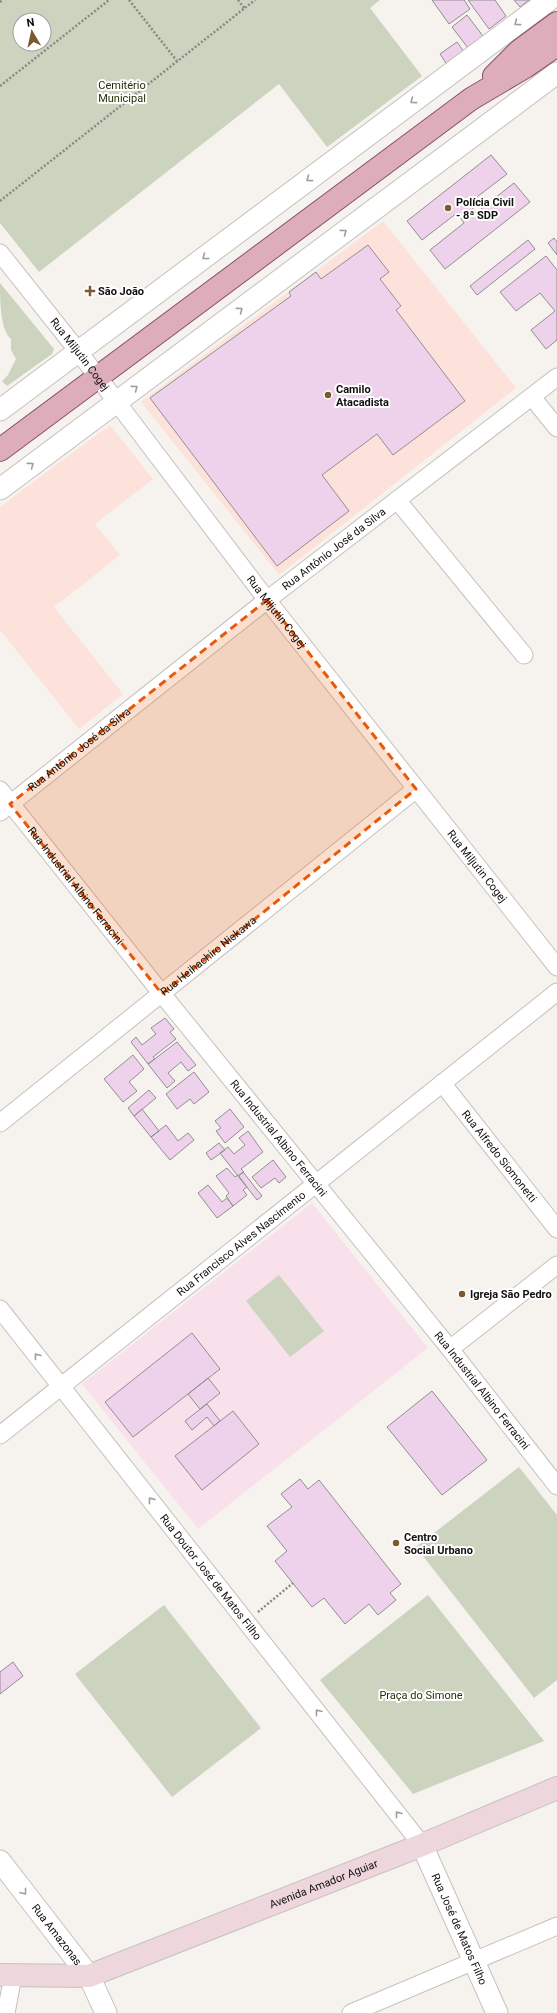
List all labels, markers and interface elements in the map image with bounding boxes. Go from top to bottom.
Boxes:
north arrow [12,12,52,52]
text: N [26,16,36,30]
one-way arrow [515,19,522,26]
park label: Cemitério Municipal [98,79,146,105]
one-way arrow [411,96,418,103]
one-way arrow [306,174,313,182]
place label: Polícia Civil - 8ª SDP [456,196,514,222]
marker: Polícia Civil - 8ª SDP [443,203,453,213]
one-way arrow [340,230,347,237]
one-way arrow [202,252,209,259]
place label: São João [98,285,144,298]
marker: São João [85,286,95,296]
one-way arrow [235,308,242,315]
street label: Rua Miljutin Cogej [47,316,112,393]
place label: Camilo Atacadista [336,383,389,409]
one-way arrow [131,385,138,392]
marker: Camilo Atacadista [323,390,333,400]
one-way arrow [27,463,34,470]
street label: Rua Antônio José da Silva [280,505,388,593]
street label: Rua Miljutin Cogej [244,573,309,651]
street label: Rua Antônio José da Silva [26,705,133,794]
street label: Rua Industrial Albino Ferracini [25,825,126,947]
street label: Rua Miljutin Cogej [444,828,509,905]
street label: Rua Heihachiro Niekawa [158,914,259,999]
street label: Rua Industrial Albino Ferracini [227,1078,330,1199]
street label: Rua Alfredo Siomonetti [459,1108,539,1205]
street label: Rua Francisco Alves Nascimento [174,1189,308,1299]
place label: Igreja São Pedro [470,1288,552,1301]
marker: Igreja São Pedro [457,1289,467,1299]
street label: Rua Industrial Albino Ferracini [432,1329,532,1452]
one-way arrow [34,1353,41,1360]
one-way arrow [149,1498,156,1505]
street label: Rua Doutor José de Matos Filho [157,1512,264,1643]
place label: Centro Social Urbano [404,1531,473,1557]
marker: Centro Social Urbano [391,1538,401,1548]
park label: Praça do Simone [379,1689,463,1702]
one-way arrow [316,1710,323,1717]
one-way arrow [396,1812,403,1819]
street label: Avenida Amador Aguiar [268,1857,380,1911]
street label: Rua José de Matos Filho [429,1871,490,1987]
one-way arrow [19,1887,26,1894]
street label: Rua Amazonas [29,1902,84,1968]

